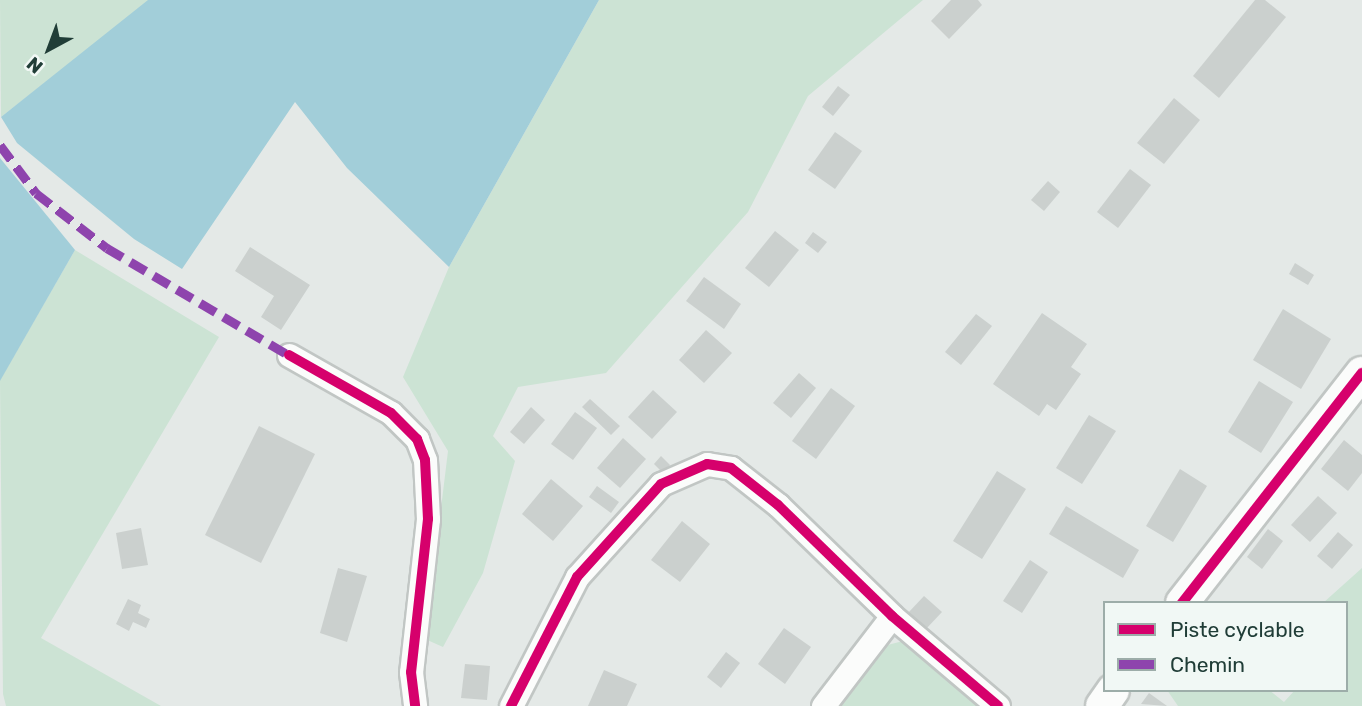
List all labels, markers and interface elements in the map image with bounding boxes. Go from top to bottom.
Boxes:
north arrow [14,14,84,84]
text: N [22,52,48,78]
legend [1103,601,1348,692]
text: Piste cyclable [1170,617,1305,642]
text: Chemin [1170,652,1245,677]

